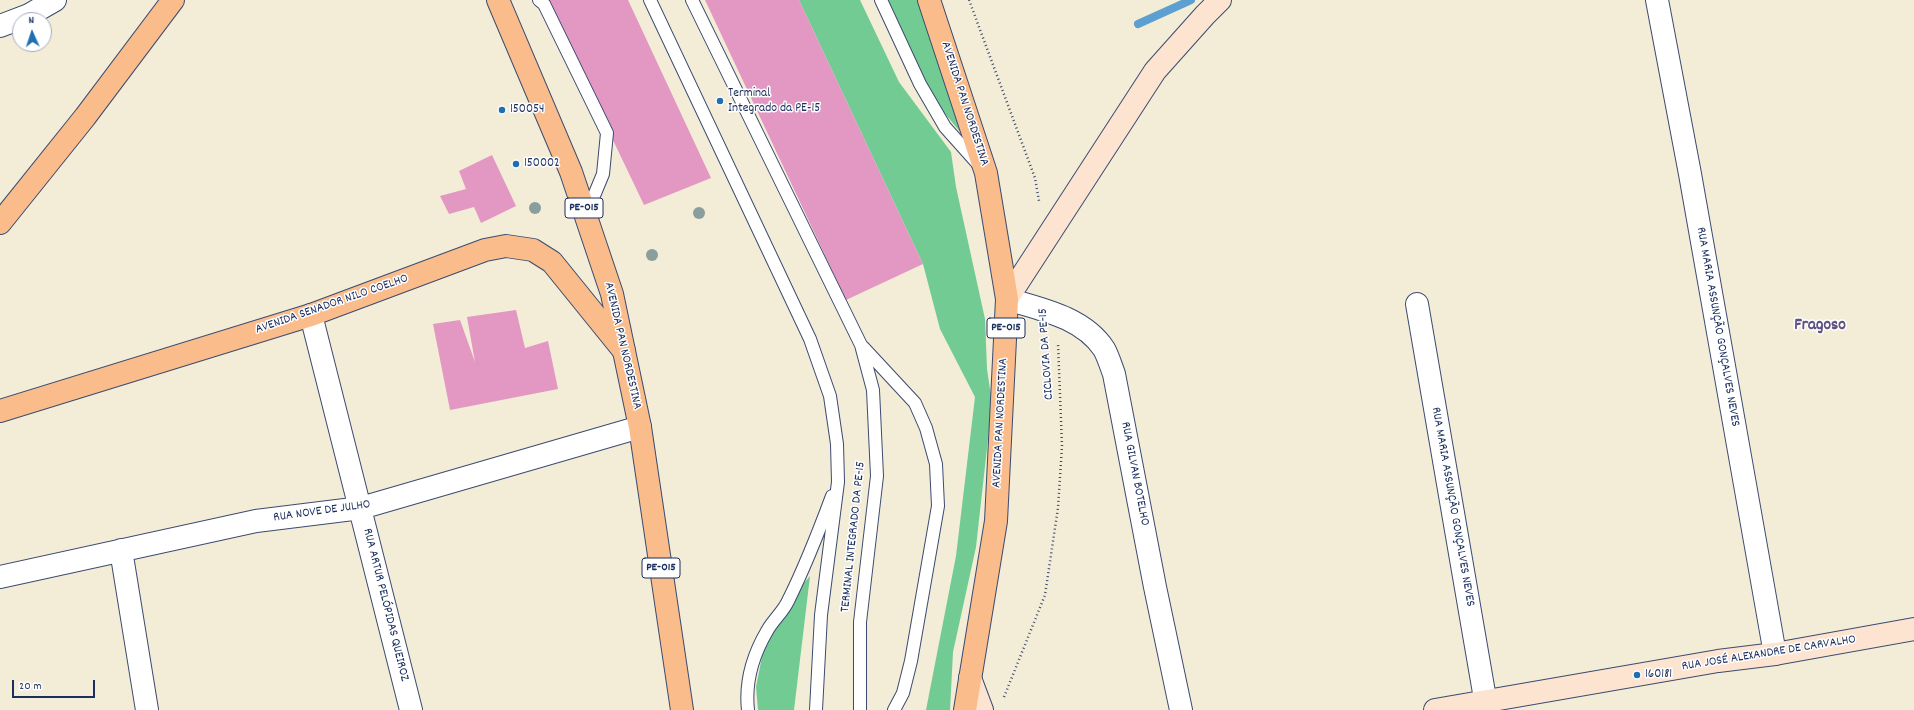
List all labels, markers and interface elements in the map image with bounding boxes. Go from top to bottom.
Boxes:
north arrow [12,12,52,52]
text: N [28,13,35,29]
street label: AVENIDA PAN NORDESTINA [936,40,992,168]
place label: Terminal Integrado da PE-15 [728,86,820,117]
marker: Terminal Integrado da PE-15 [715,96,725,106]
place label: 150054 [510,102,544,118]
marker: 150054 [497,105,507,115]
place label: 150002 [524,156,560,172]
marker: 150002 [511,159,521,169]
road number: PE-015 [565,198,603,218]
street label: RUA MARIA ASSUNÇÃO GONÇALVES NEVES [1692,226,1742,428]
street label: AVENIDA SENADOR NILO COELHO [254,271,410,339]
street label: AVENIDA PAN NORDESTINA [600,281,644,411]
street label: CICLOVIA DA PE-15 [1036,308,1058,400]
district label: Fragoso [1794,317,1846,337]
road number: PE-015 [987,318,1025,338]
street label: AVENIDA PAN NORDESTINA [990,358,1012,488]
street label: RUA MARIA ASSUNÇÃO GONÇALVES NEVES [1427,406,1477,608]
street label: RUA GILVAN BOTELHO [1116,421,1152,527]
street label: TERMINAL INTEGRADO DA PE-15 [838,461,870,613]
street label: RUA NOVE DE JULHO [273,497,371,527]
street label: RUA ARTUR PELÓPIDAS QUEIROZ [358,527,412,683]
road number: PE-015 [642,558,680,578]
street label: RUA JOSÉ ALEXANDRE DE CARVALHO [1681,633,1857,675]
place label: 160181 [1645,667,1672,683]
marker: 160181 [1632,670,1642,680]
scale bar [14,672,97,698]
text: 20 m [19,678,42,695]

